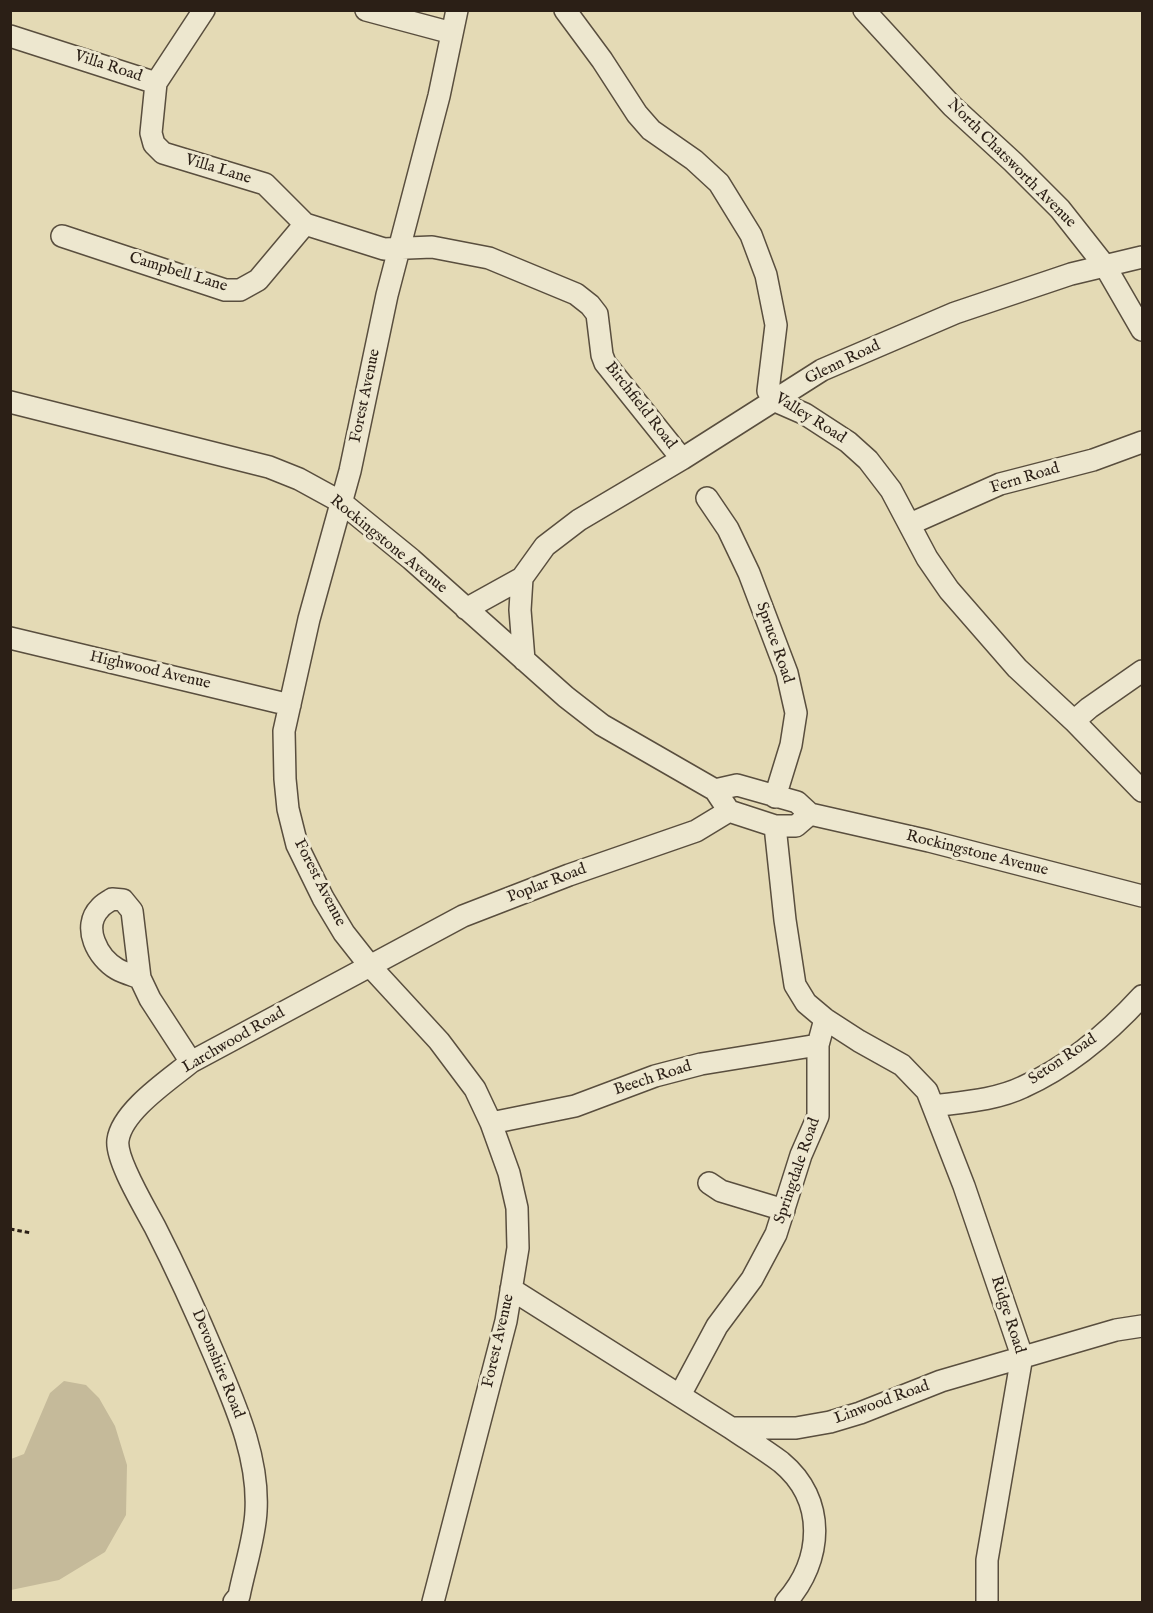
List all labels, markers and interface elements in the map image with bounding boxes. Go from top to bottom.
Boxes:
street label: Villa Road [72,47,144,87]
street label: North Chatsworth Avenue [942,95,1080,233]
street label: Villa Lane [183,151,253,189]
street label: Campbell Lane [127,249,229,297]
street label: Glenn Road [802,337,884,389]
street label: Forest Avenue [347,347,385,445]
street label: Birchfield Road [600,359,680,453]
street label: Valley Road [771,390,849,448]
street label: Fern Road [988,459,1062,499]
street label: Rockingstone Avenue [325,492,451,598]
street label: Spruce Road [751,600,797,686]
street label: Highwood Avenue [88,648,212,694]
street label: Rockingstone Avenue [904,827,1050,881]
street label: Forest Avenue [289,836,349,930]
street label: Poplar Road [505,860,589,908]
street label: Larchwood Road [179,1004,289,1078]
street label: Seton Road [1025,1030,1101,1090]
street label: Beech Road [612,1057,694,1101]
street label: Springdale Road [771,1115,825,1227]
street label: Ridge Road [985,1274,1029,1356]
street label: Forest Avenue [479,1292,519,1390]
street label: Devonshire Road [186,1307,248,1421]
street label: Linwood Road [832,1377,932,1429]

